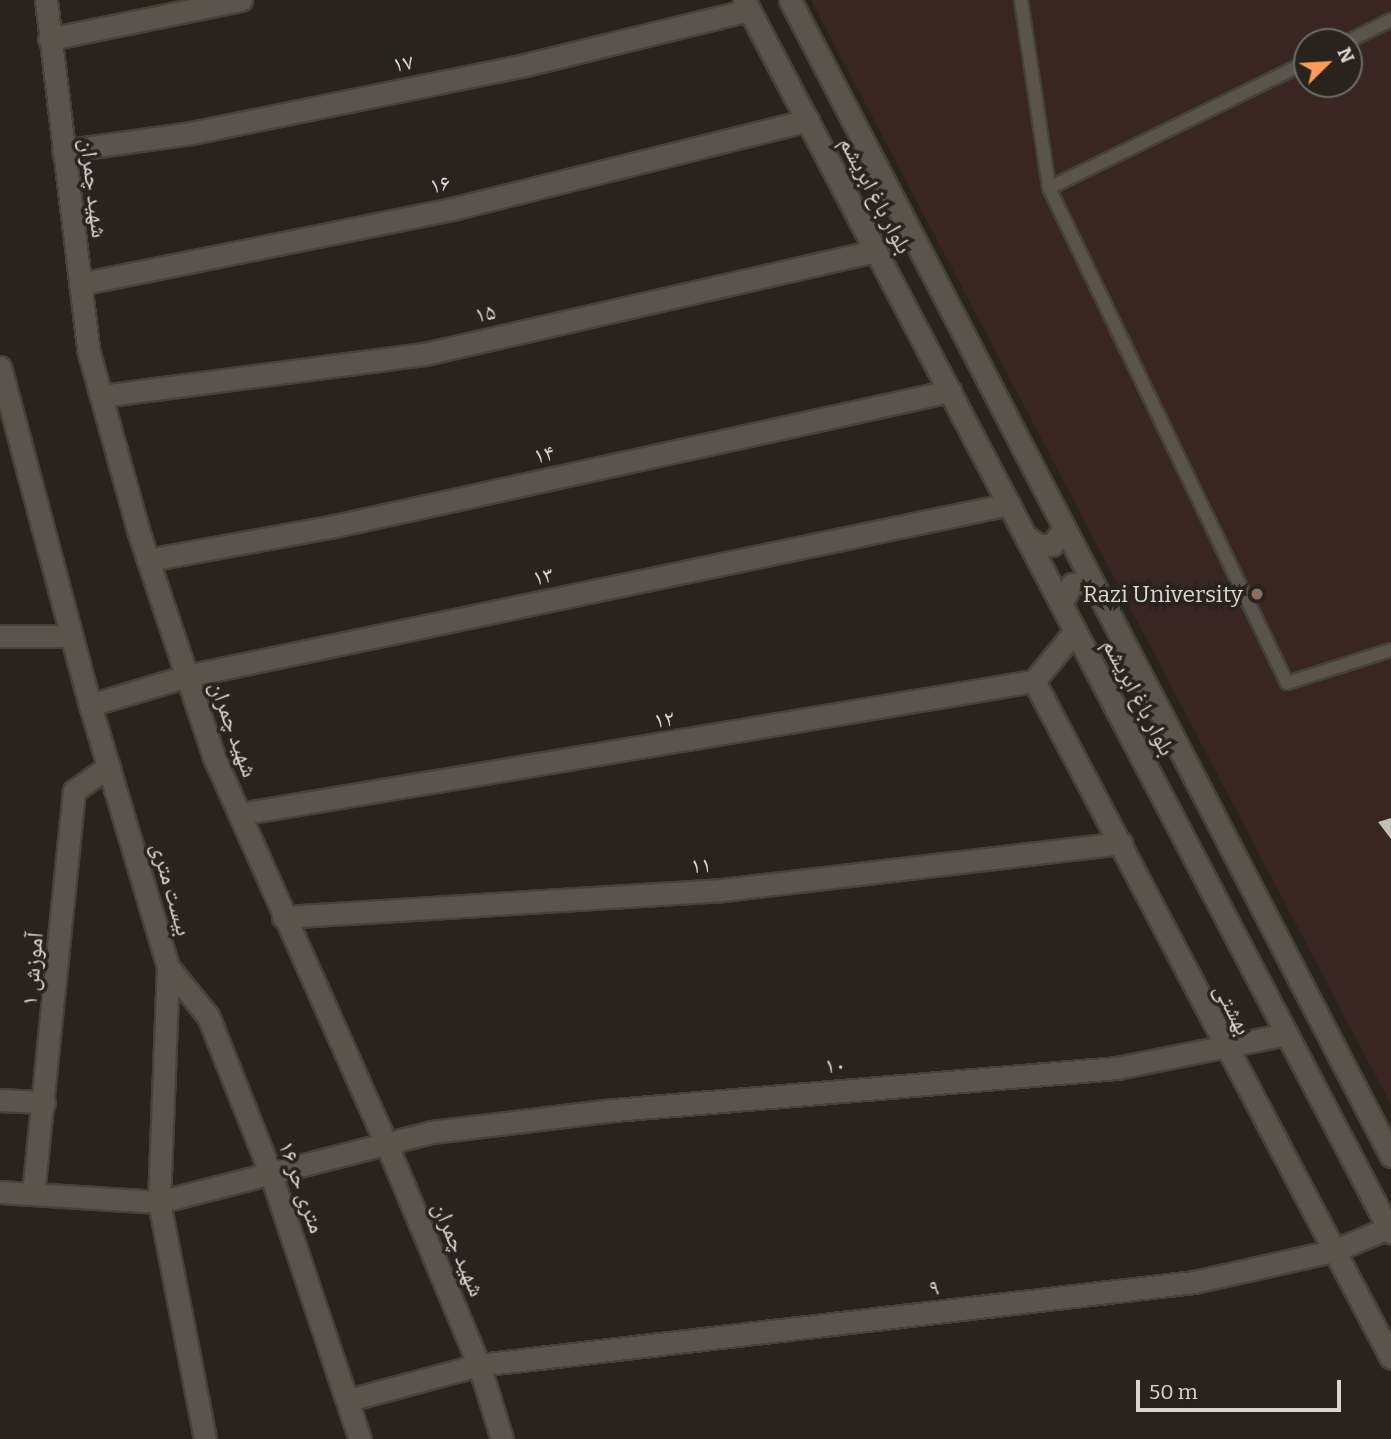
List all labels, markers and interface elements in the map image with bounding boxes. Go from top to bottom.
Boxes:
north arrow [1293,28,1363,98]
text: N [1332,44,1359,66]
street label: ۱۷ [390,47,416,79]
street label: بلوار باغ ابریشم [834,132,918,258]
street label: شهید چمران [74,137,114,239]
street label: ۱۶ [427,168,453,200]
street label: ۱۵ [472,297,498,329]
street label: ۱۴ [531,438,557,470]
street label: ۱۳ [530,560,556,592]
place label: Razi University [1083,580,1243,608]
marker: Razi University [1249,586,1265,602]
street label: بلوار باغ ابریشم [1097,634,1181,760]
street label: شهید چمران [204,677,264,781]
street label: ۱۲ [652,704,676,734]
street label: بیست متری [146,839,198,939]
street label: ۱۱ [690,851,712,879]
street label: آموزش ۱ [15,931,49,1007]
street label: بهشتی [1208,978,1258,1040]
street label: ۱۰ [824,1050,846,1080]
street label: ۱۶ متری حر [273,1137,331,1237]
street label: شهید چمران [427,1198,491,1300]
street label: ۹ [927,1273,941,1301]
scale bar [1139,1366,1344,1410]
text: 50 m [1149,1379,1198,1405]

